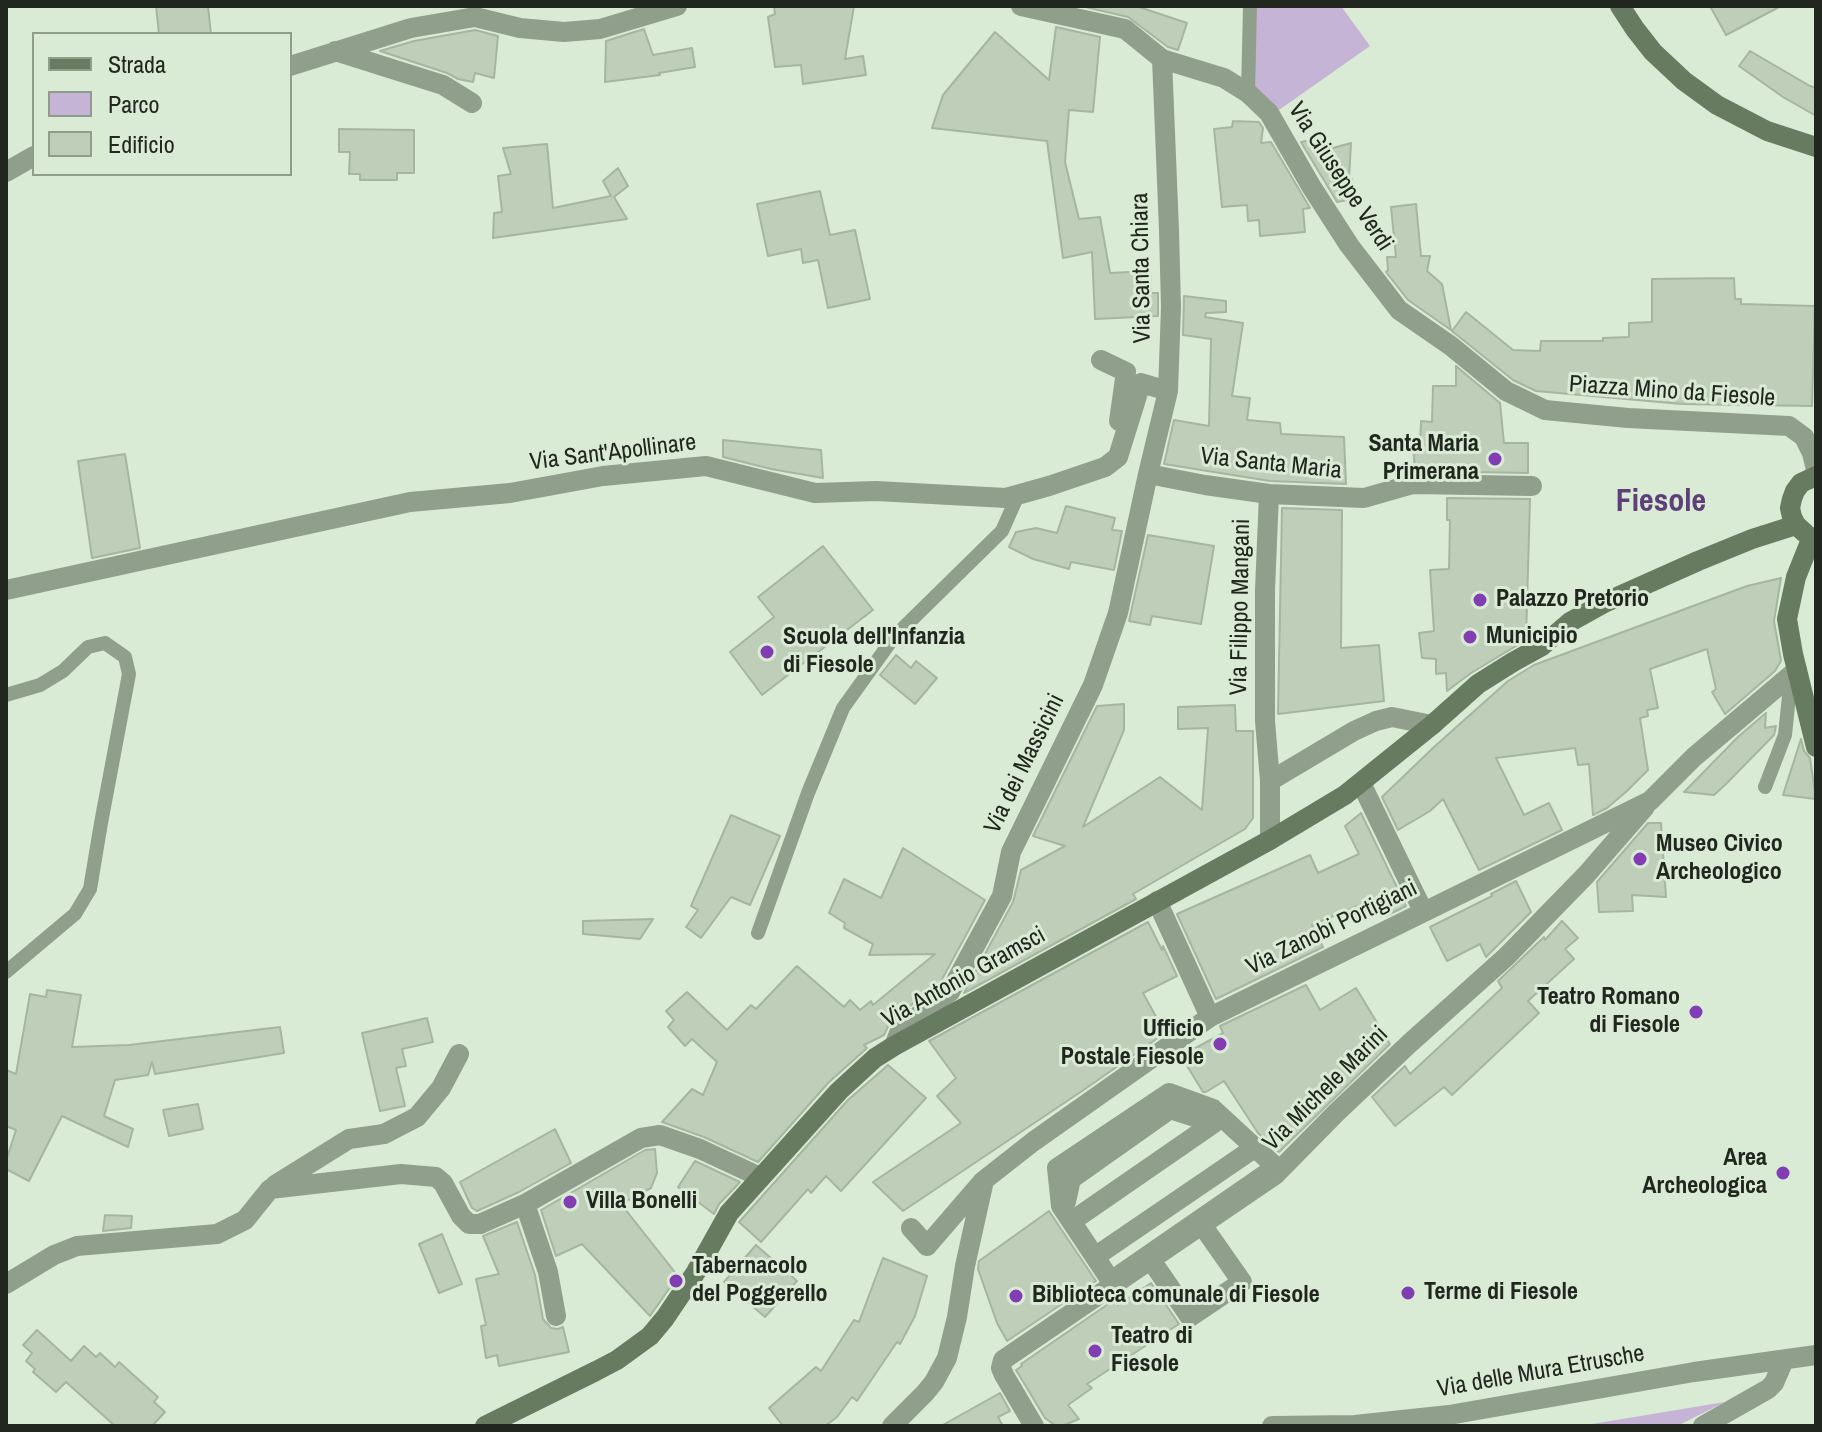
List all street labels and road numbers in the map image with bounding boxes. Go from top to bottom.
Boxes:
street label: Via Giuseppe Verdi [1281,97,1399,257]
street label: Via Santa Chiara [1126,192,1158,344]
street label: Piazza Mino da Fiesole [1568,370,1776,414]
street label: Via Sant'Apollinare [528,428,698,478]
street label: Via Santa Maria [1199,442,1343,486]
street label: Via Filippo Mangani [1225,518,1257,696]
street label: Via dei Massicini [979,690,1071,838]
street label: Via Zanobi Portigiani [1242,874,1422,982]
street label: Via Antonio Gramsci [877,921,1051,1035]
street label: Via Michele Marini [1258,1021,1394,1157]
street label: Via delle Mura Etrusche [1435,1340,1647,1404]

